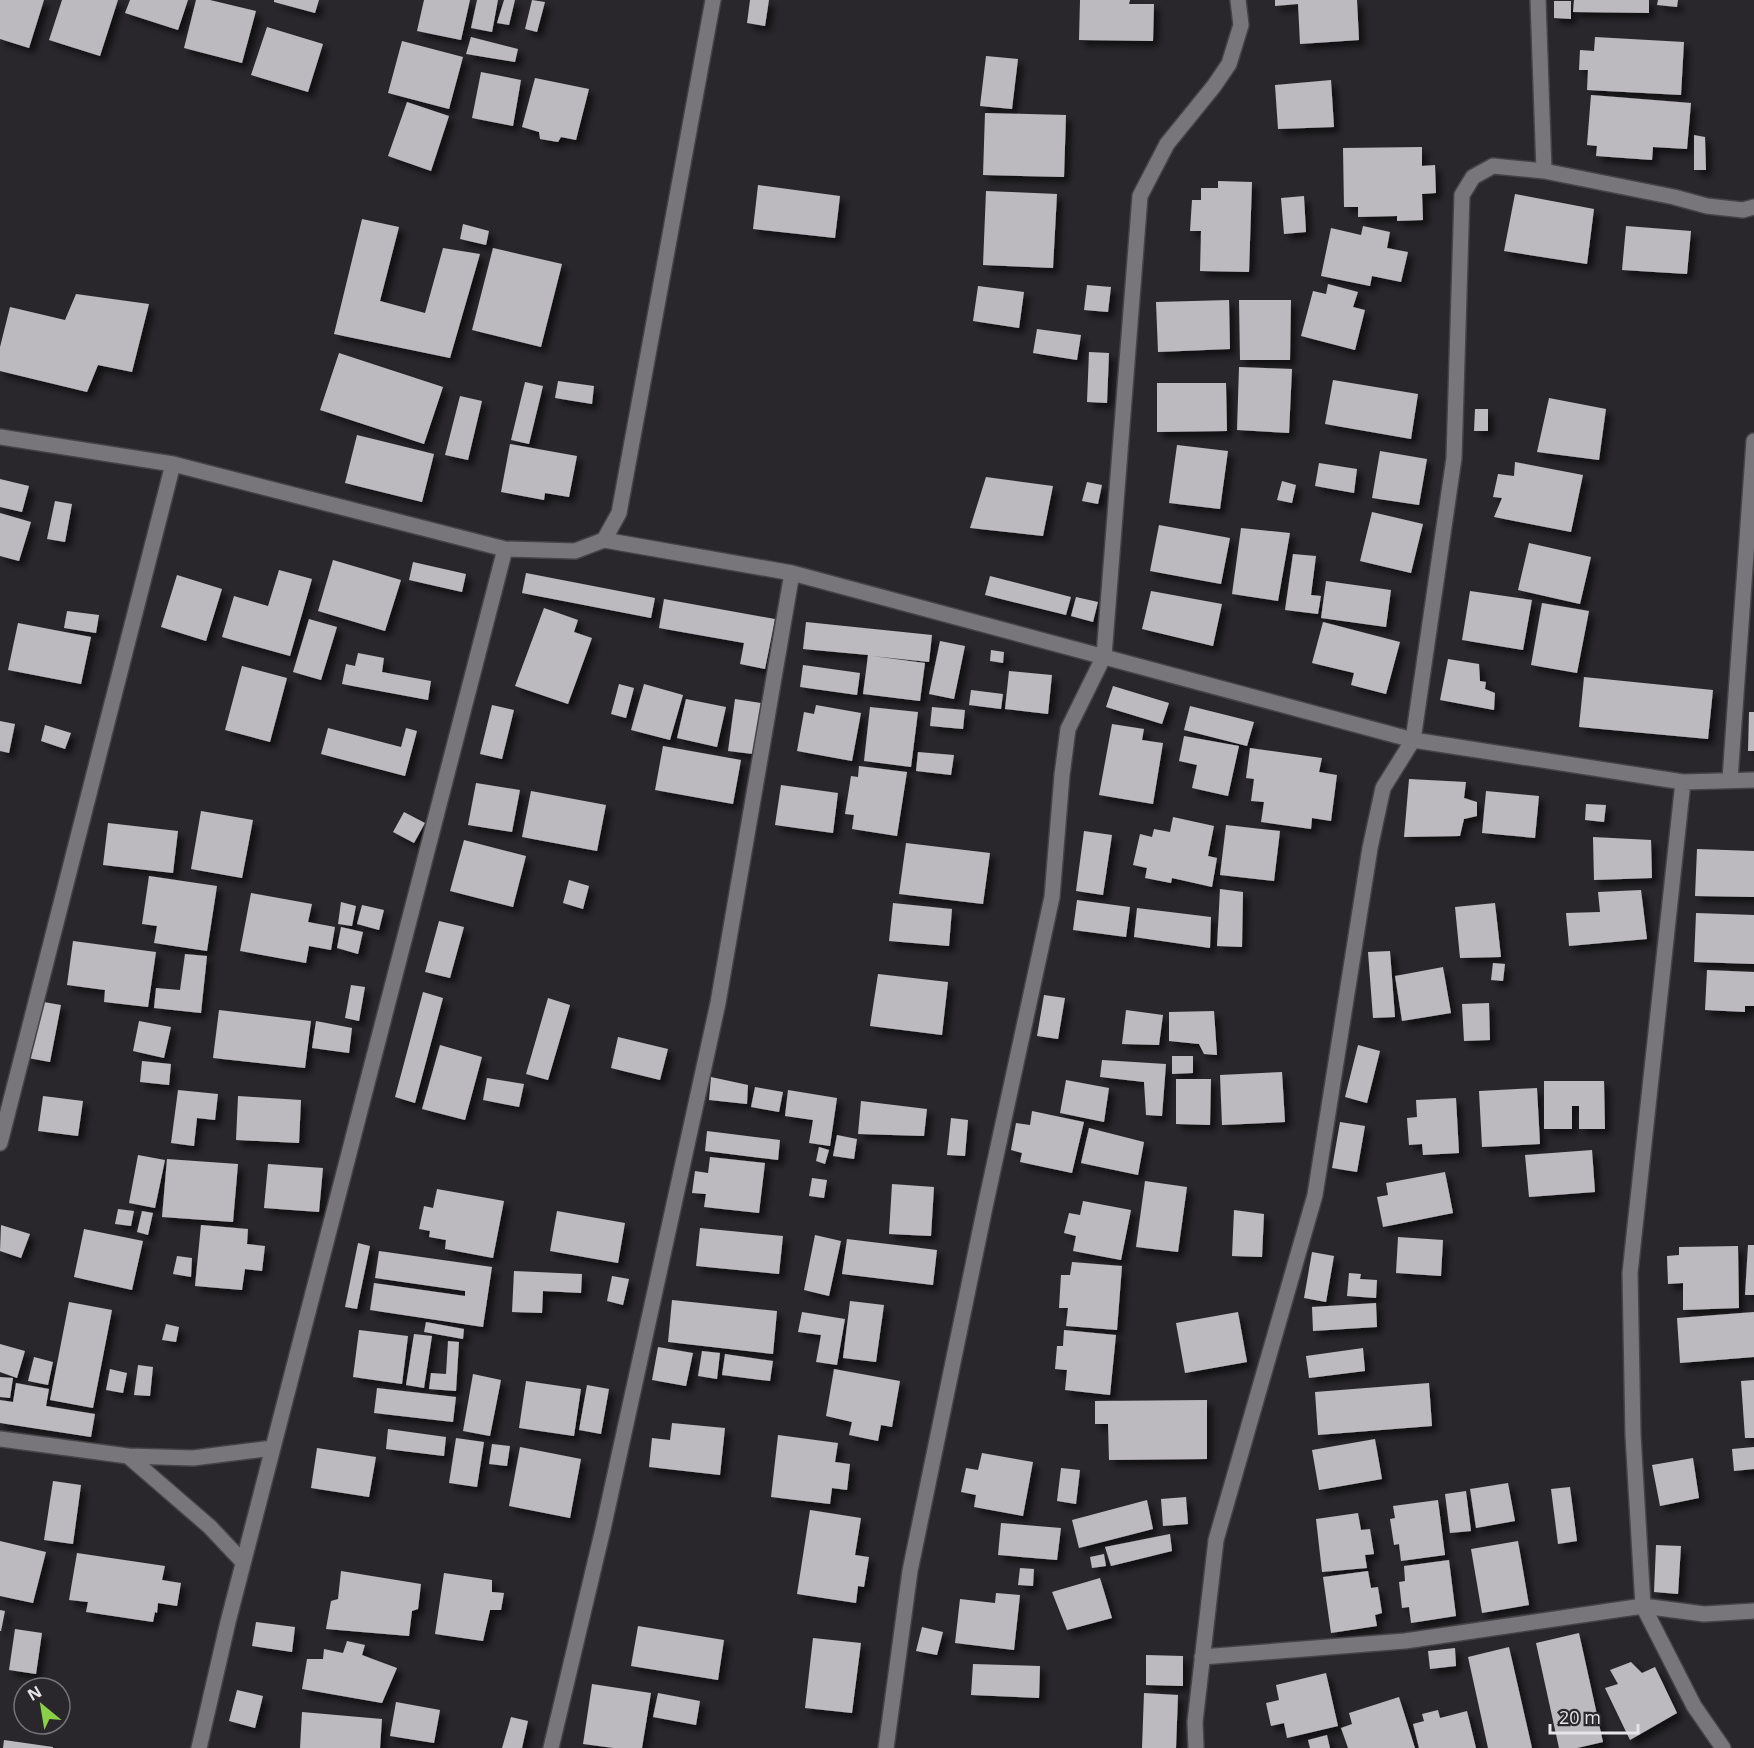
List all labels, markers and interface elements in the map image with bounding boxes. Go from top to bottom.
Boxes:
north arrow [12,1676,72,1736]
text: N [23,1680,46,1706]
scale bar [1550,1697,1638,1735]
text: 20 m [1559,1705,1601,1729]

